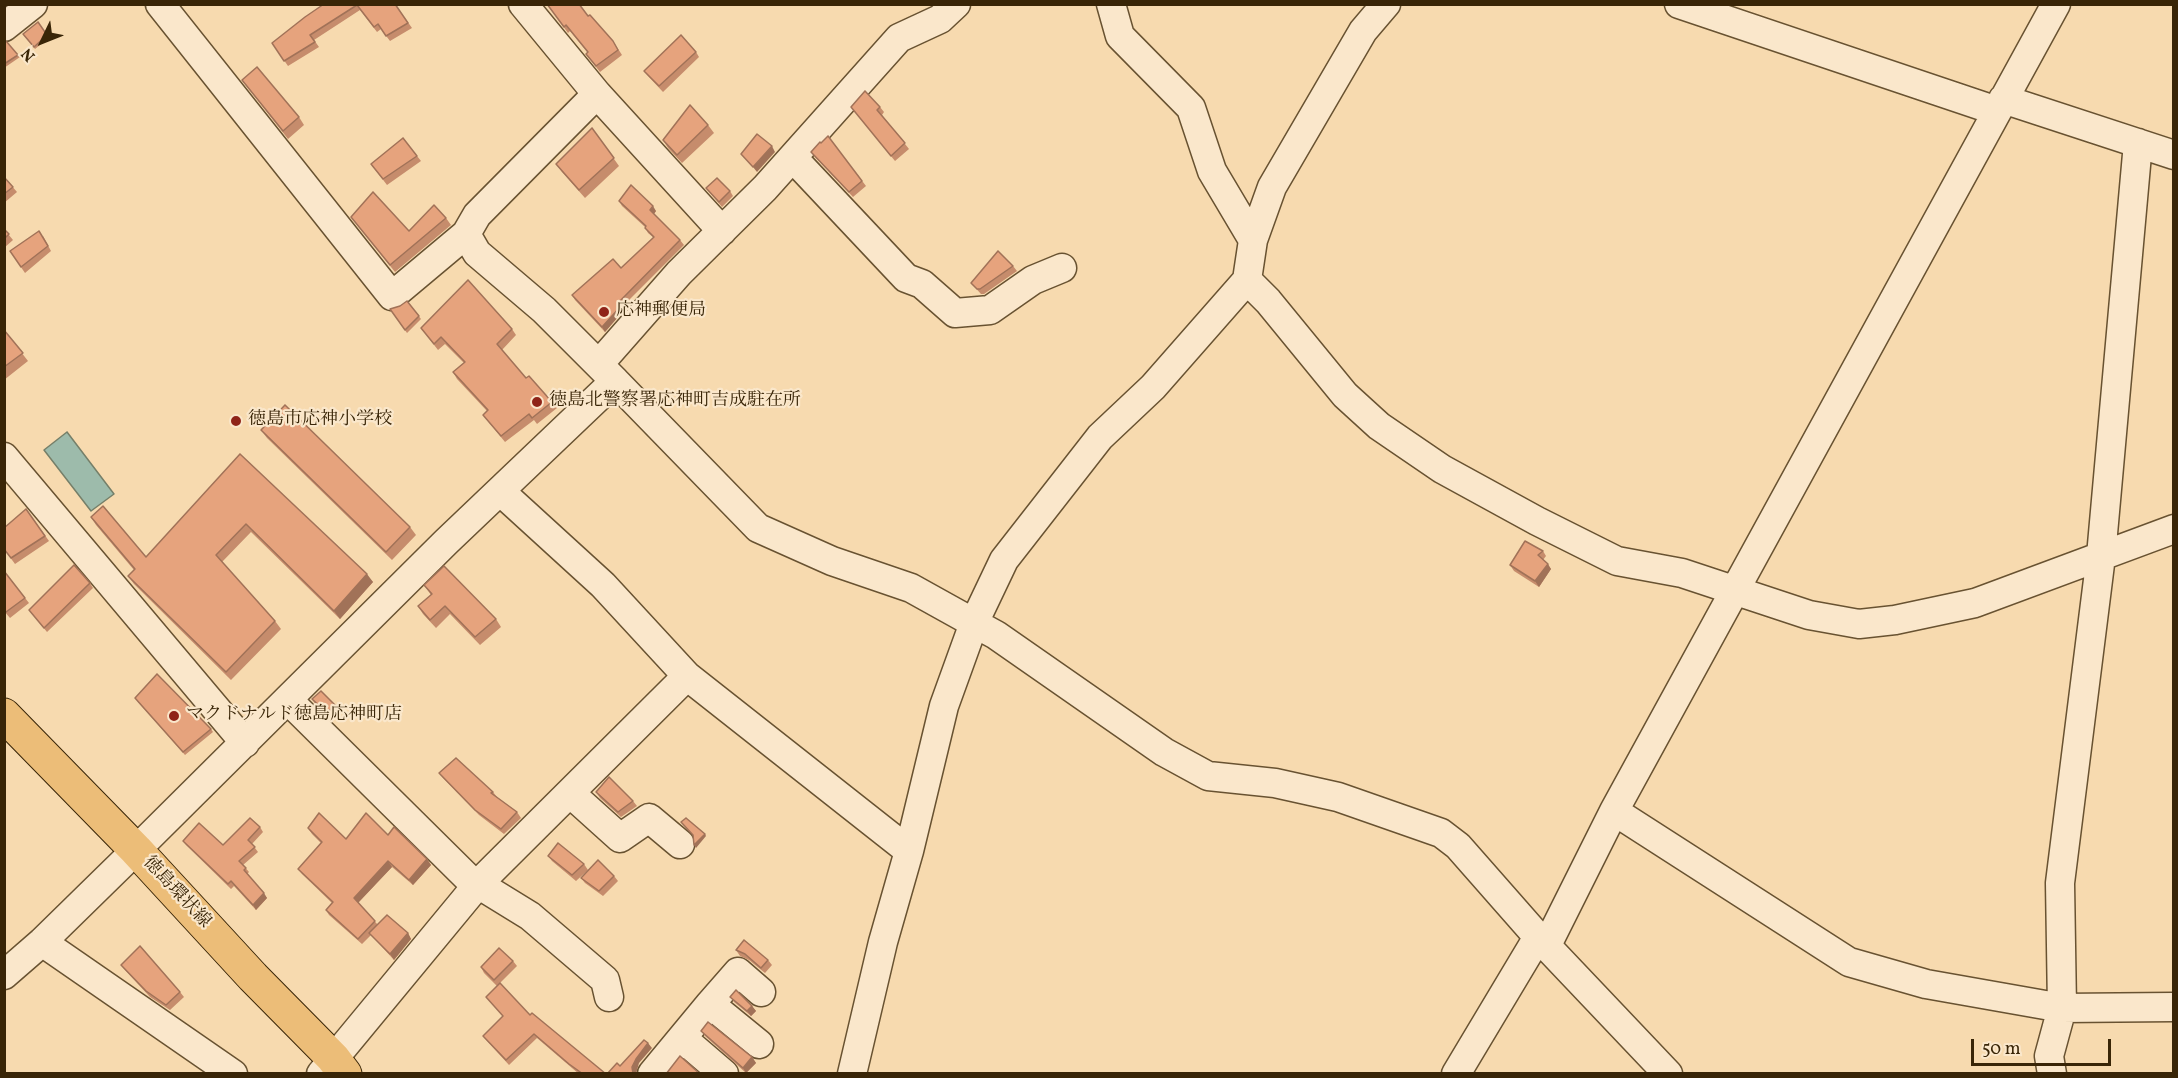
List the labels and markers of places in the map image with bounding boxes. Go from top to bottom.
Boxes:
place label: 応神郵便局 [616,301,706,323]
marker: 応神郵便局 [597,305,611,319]
place label: 徳島北警察署応神町吉成駐在所 [549,391,801,413]
marker: 徳島北警察署応神町吉成駐在所 [530,395,544,409]
place label: 徳島市応神小学校 [248,410,392,432]
marker: 徳島市応神小学校 [229,414,243,428]
place label: マクドナルド徳島応神町店 [186,705,402,727]
marker: マクドナルド徳島応神町店 [167,709,181,723]

